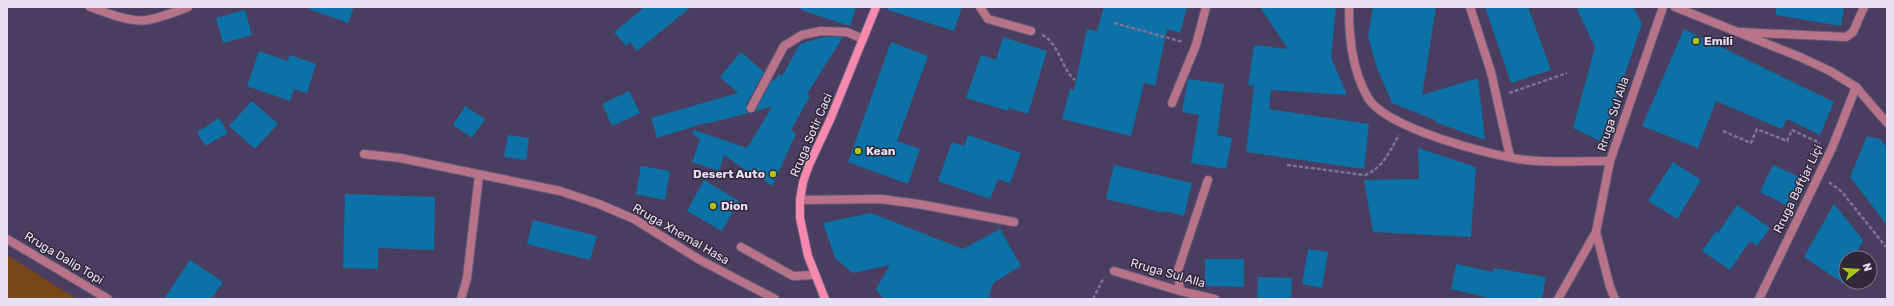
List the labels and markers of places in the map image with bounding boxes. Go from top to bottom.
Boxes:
place label: Emili [1704,34,1733,48]
marker: Emili [1691,36,1701,46]
place label: Kean [866,144,896,158]
marker: Kean [853,146,863,156]
place label: Desert Auto [693,167,765,181]
marker: Desert Auto [768,169,778,179]
place label: Dion [721,199,748,213]
marker: Dion [708,201,718,211]

